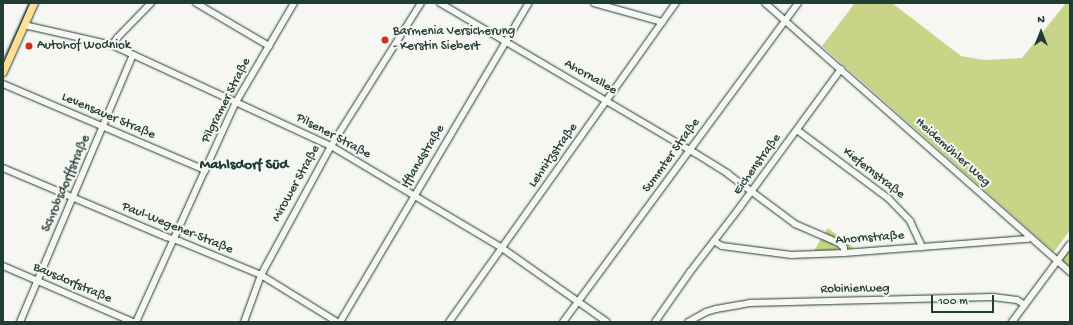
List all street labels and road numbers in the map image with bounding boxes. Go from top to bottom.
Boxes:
street label: Pilgramer Straße [199,56,255,146]
street label: Ahornallee [561,57,619,99]
street label: Levensauer Straße [59,90,157,144]
street label: Pilsener Straße [293,111,373,163]
street label: Heidemühler Weg [911,115,993,191]
street label: Summter Straße [640,116,704,196]
street label: Lehnitzstraße [526,121,582,191]
street label: Ifflandstraße [399,122,449,192]
street label: Eichenstraße [731,131,785,199]
street label: Schrobsdorffstraße [40,133,94,235]
street label: Mirower Straße [269,143,325,225]
street label: Kiefernstraße [839,145,907,203]
street label: Paul-Wegener-Straße [119,200,235,258]
street label: Ahornstraße [835,229,905,249]
street label: Bausdorfstraße [30,260,114,308]
street label: Robinienweg [820,282,890,298]

